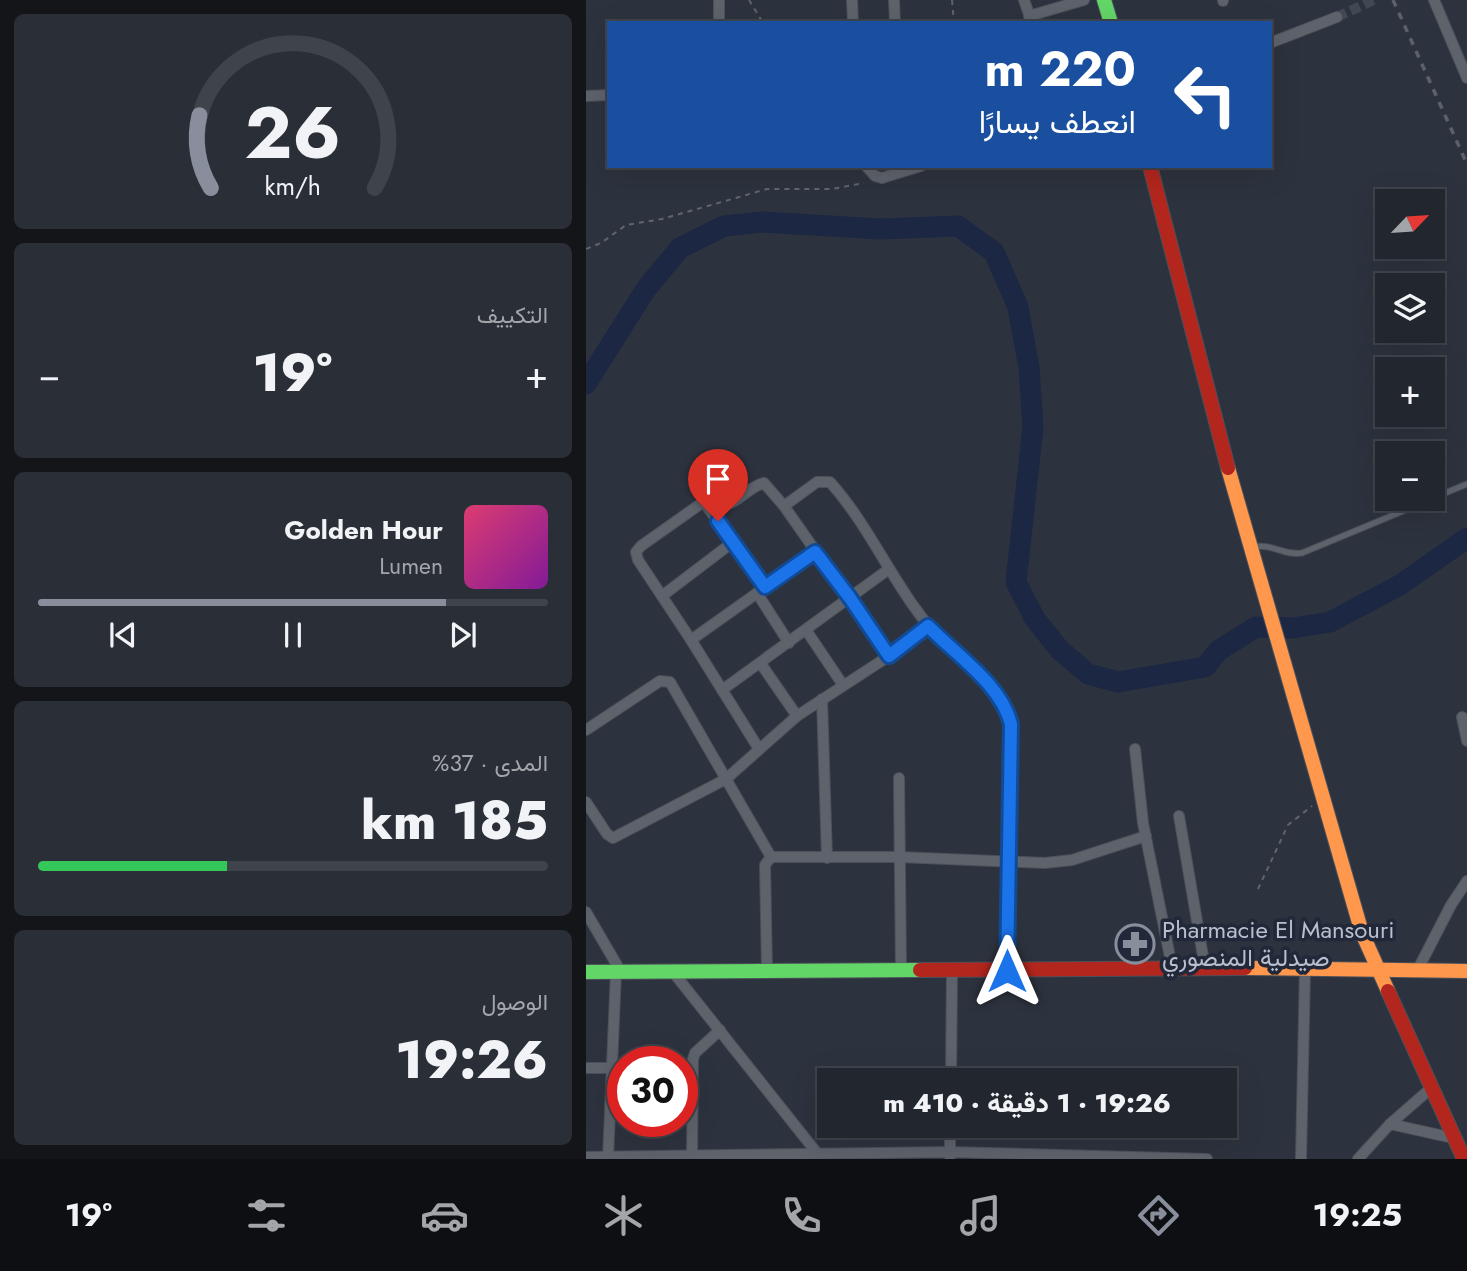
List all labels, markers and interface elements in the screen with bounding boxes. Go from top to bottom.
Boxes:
text: 220 m [984,34,1136,104]
icon: left [1160,49,1251,140]
text: 26 [245,80,341,185]
text: انعطف يسارًا [979,99,1136,145]
text: km/h [265,167,321,203]
north arrow [1375,189,1445,259]
map controls [1375,189,1445,511]
button: layers [1375,273,1445,343]
text: التكييف [477,298,548,332]
text: 19° [253,335,332,411]
text: − [38,347,60,402]
text: + [525,347,548,402]
button: + [1375,357,1445,427]
button: − [1375,441,1445,511]
pin [688,449,748,521]
icon: arrive [699,460,737,498]
text: Golden Hour [284,511,443,549]
text: Lumen [379,549,443,583]
icon: previous [104,616,142,654]
icon: pause [274,616,312,654]
icon: next [444,616,482,654]
text: المدى · 37% [432,746,548,780]
text: 185 km [361,783,548,859]
place label: Pharmacie El Mansouri صيدلية المنصوري [1162,912,1394,977]
pharmacy icon: Pharmacie El Mansouri صيدلية المنصوري [1114,923,1156,965]
position arrow [970,934,1044,1008]
text: الوصول [482,985,548,1019]
text: 19:26 [396,1022,548,1098]
speed limit sign: 30 [607,1046,698,1137]
text: 19:26 · 1 دقيقة · 410 m [883,1084,1171,1122]
icon: filters [242,1191,291,1240]
icon: car [420,1191,469,1240]
icon: climate [599,1191,648,1240]
icon: phone [777,1191,826,1240]
icon: music [956,1191,1005,1240]
icon: directions [1134,1191,1183,1240]
text: 19° [65,1192,112,1238]
text: 19:25 [1313,1192,1402,1238]

